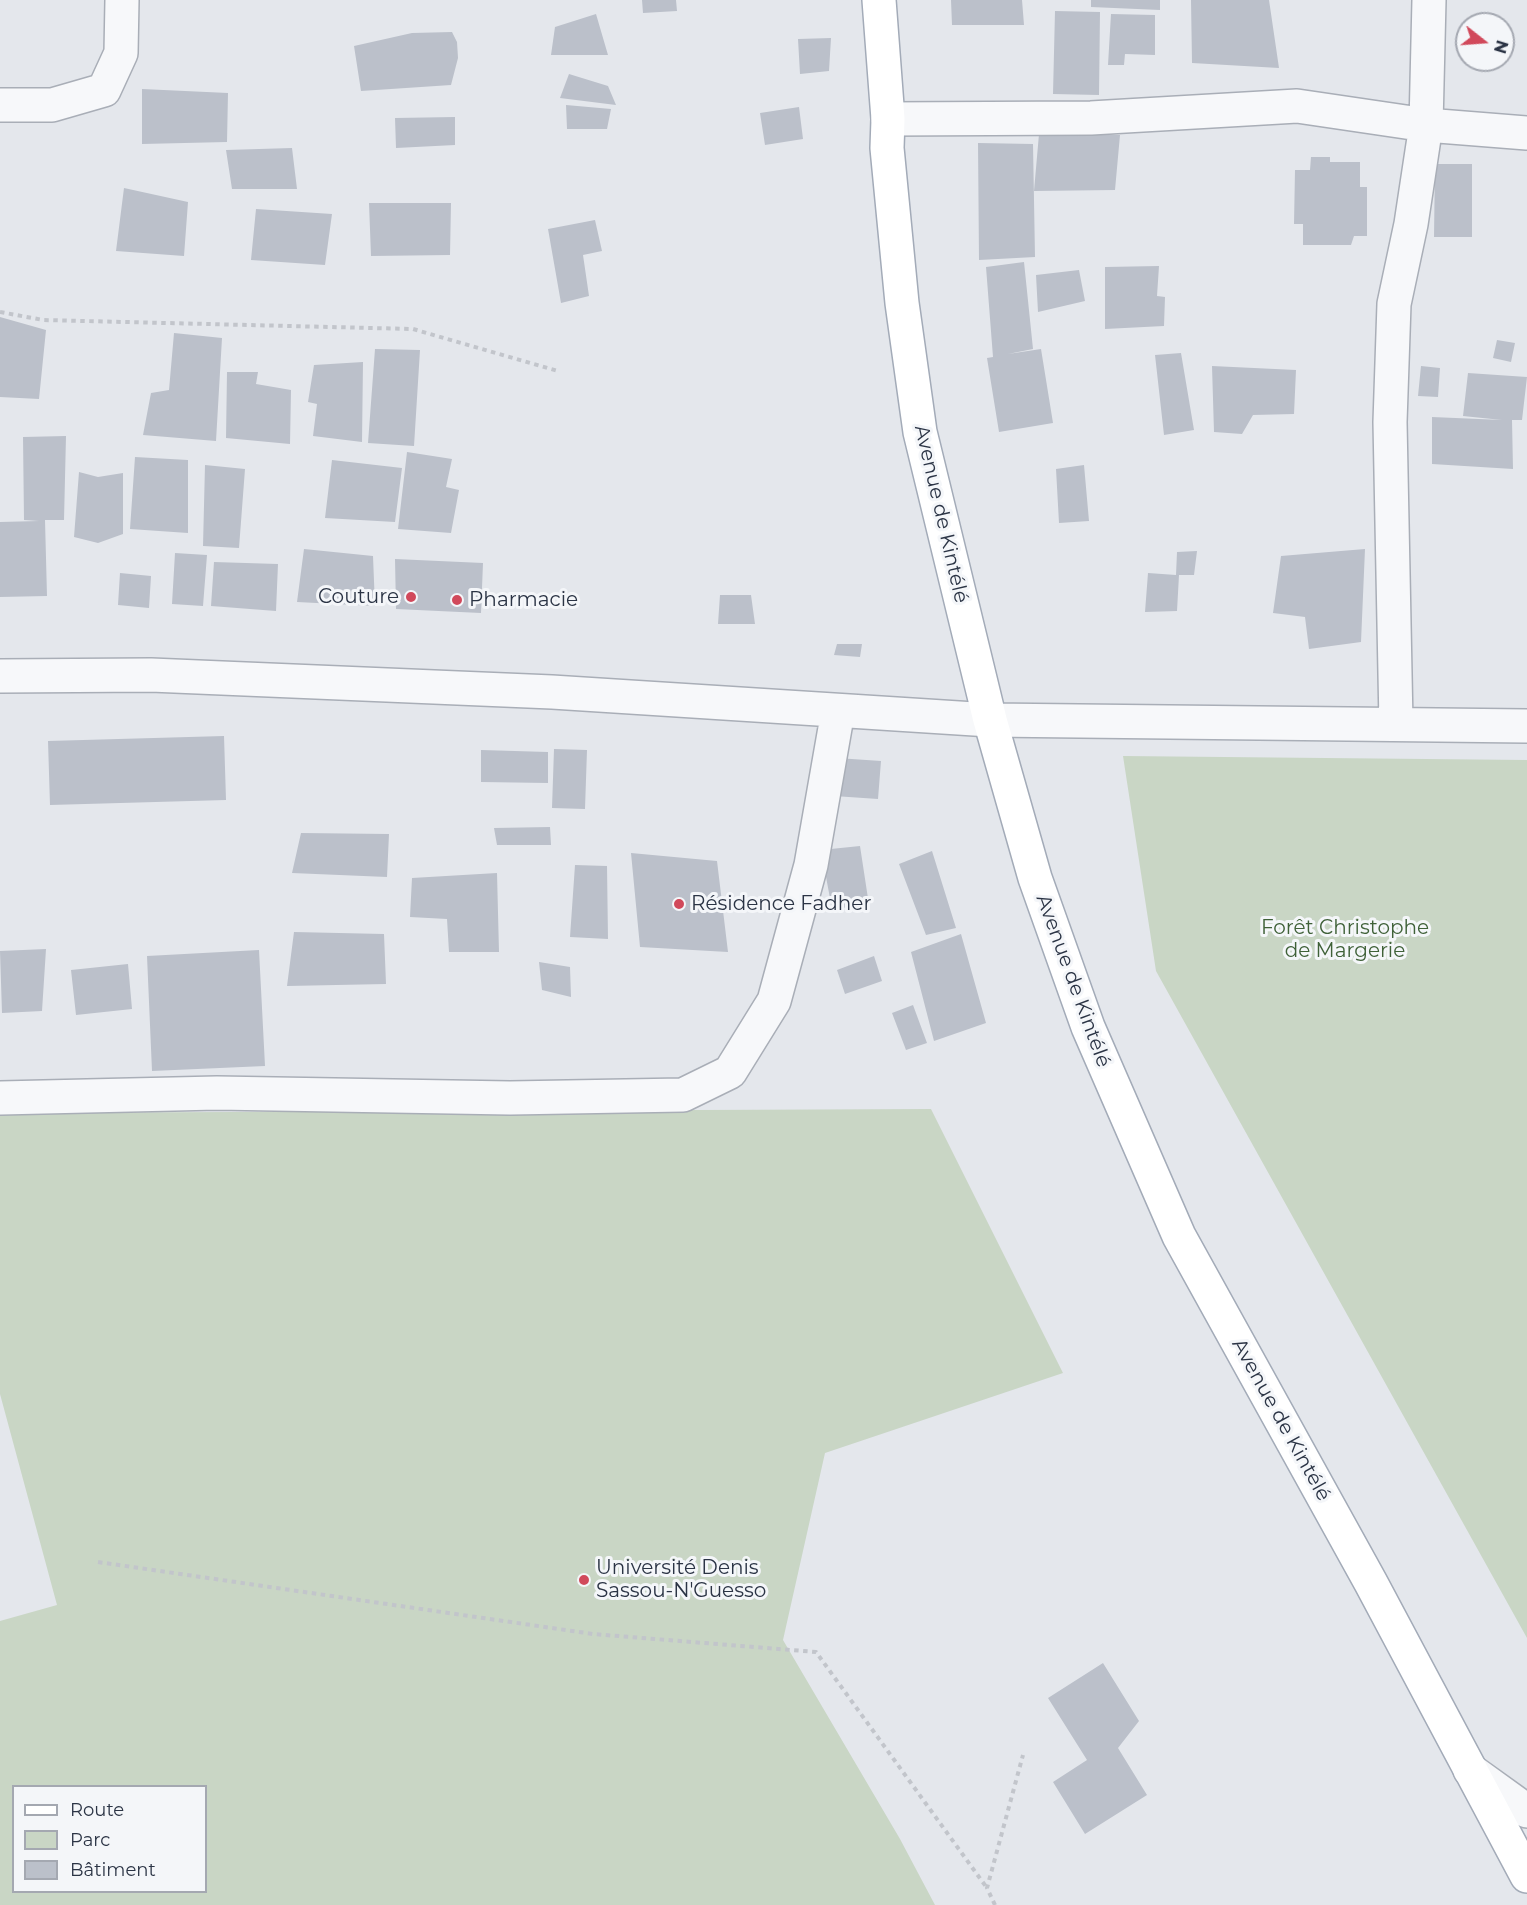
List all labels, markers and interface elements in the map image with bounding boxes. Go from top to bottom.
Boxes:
north arrow [1455,12,1515,72]
text: N [1490,38,1512,56]
street label: Avenue de Kintélé [909,423,973,605]
place label: Couture [318,585,399,609]
place label: Pharmacie [469,588,578,612]
marker: Couture [404,590,418,604]
marker: Pharmacie [450,593,464,607]
street label: Avenue de Kintélé [1031,891,1115,1071]
place label: Résidence Fadher [691,892,871,916]
marker: Résidence Fadher [672,897,686,911]
park label: Forêt Christophe de Margerie [1261,916,1429,963]
street label: Avenue de Kintélé [1226,1335,1336,1505]
place label: Université Denis Sassou-N'Guesso [596,1556,766,1603]
marker: Université Denis Sassou-N'Guesso [577,1573,591,1587]
legend [12,1785,207,1893]
text: Route [70,1799,124,1821]
text: Parc [70,1829,110,1851]
text: Bâtiment [70,1859,156,1881]

